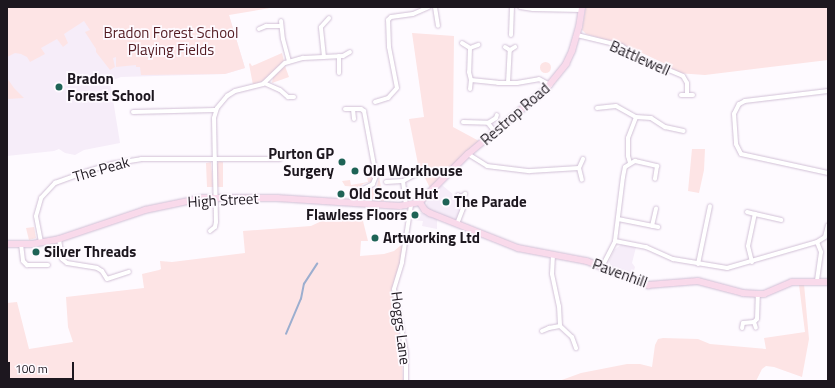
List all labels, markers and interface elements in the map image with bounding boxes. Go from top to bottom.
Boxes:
park label: Bradon Forest School Playing Fields [104,23,238,58]
street label: Battlewell [607,37,673,79]
place label: Bradon Forest School [67,69,155,104]
street label: Restrop Road [477,79,553,149]
marker: Bradon Forest School [54,82,64,92]
place label: Purton GP Surgery [268,144,334,179]
street label: The Peak [71,152,131,186]
marker: Purton GP Surgery [337,157,347,167]
place label: Old Workhouse [363,162,463,180]
marker: Old Workhouse [350,166,360,176]
place label: Old Scout Hut [349,185,438,203]
street label: High Street [187,189,259,211]
marker: Old Scout Hut [336,189,346,199]
place label: The Parade [454,193,527,211]
marker: The Parade [441,197,451,207]
place label: Flawless Floors [306,206,407,224]
marker: Flawless Floors [410,210,420,220]
place label: Artworking Ltd [383,229,480,247]
marker: Artworking Ltd [370,233,380,243]
place label: Silver Threads [44,243,136,261]
marker: Silver Threads [31,247,41,257]
street label: Pavenhill [590,255,650,291]
street label: Hoggs Lane [388,290,414,366]
scale bar [10,354,76,380]
text: 100 m [15,359,48,378]

